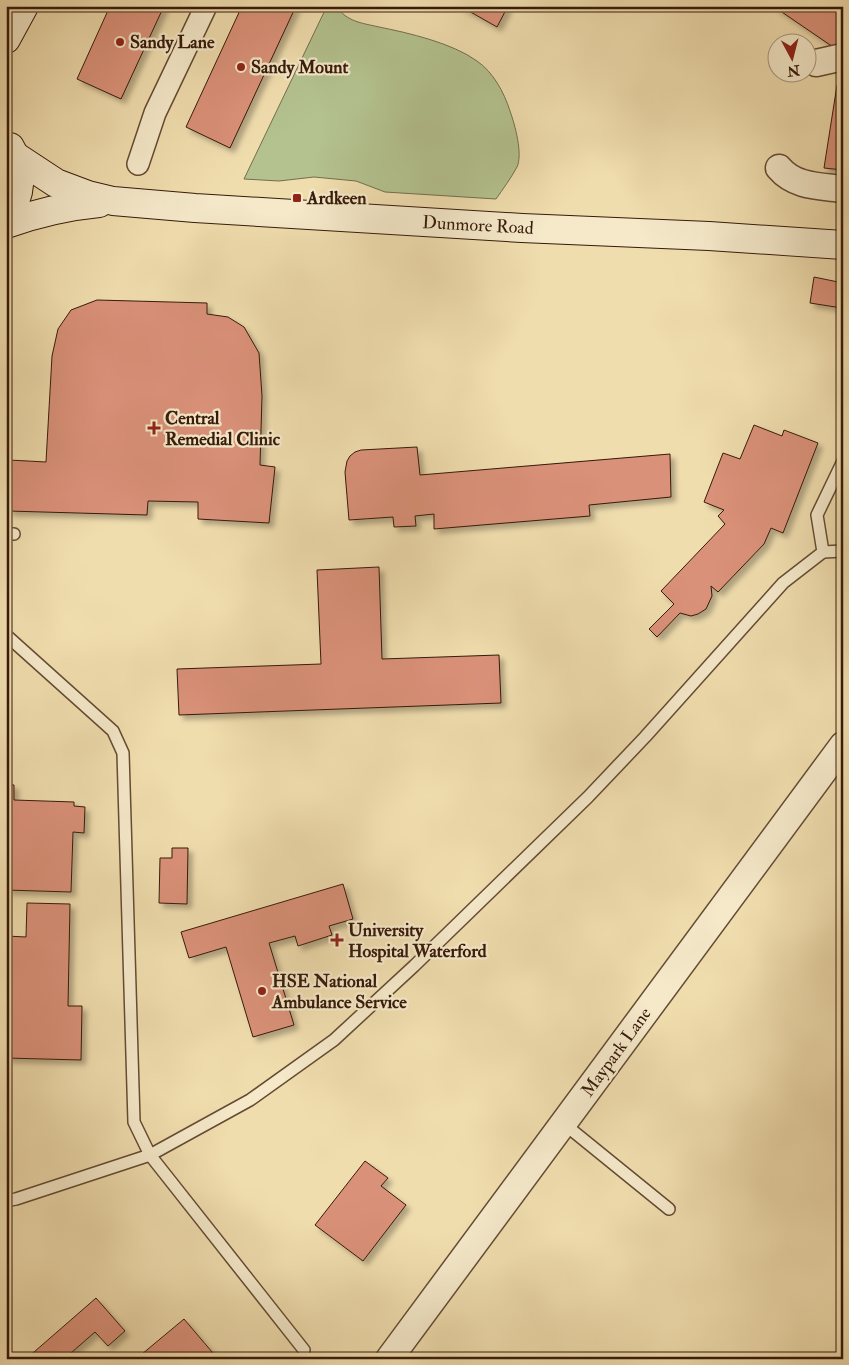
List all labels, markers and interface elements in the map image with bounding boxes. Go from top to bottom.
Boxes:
place label: Sandy Lane [130,31,215,54]
north arrow [766,32,816,82]
marker: Sandy Lane [114,36,126,48]
place label: Sandy Mount [251,56,348,79]
marker: Sandy Mount [235,61,247,73]
text: N [786,61,802,80]
place label: Ardkeen [306,187,367,210]
marker: Ardkeen [291,192,303,204]
street label: Dunmore Road [422,211,534,240]
place label: Central Remedial Clinic [165,407,281,451]
marker: Central Remedial Clinic [147,421,161,435]
place label: University Hospital Waterford [348,919,487,963]
marker: University Hospital Waterford [330,933,344,947]
place label: HSE National Ambulance Service [271,970,407,1014]
marker: HSE National Ambulance Service [256,985,268,997]
street label: Maypark Lane [576,1003,657,1102]

